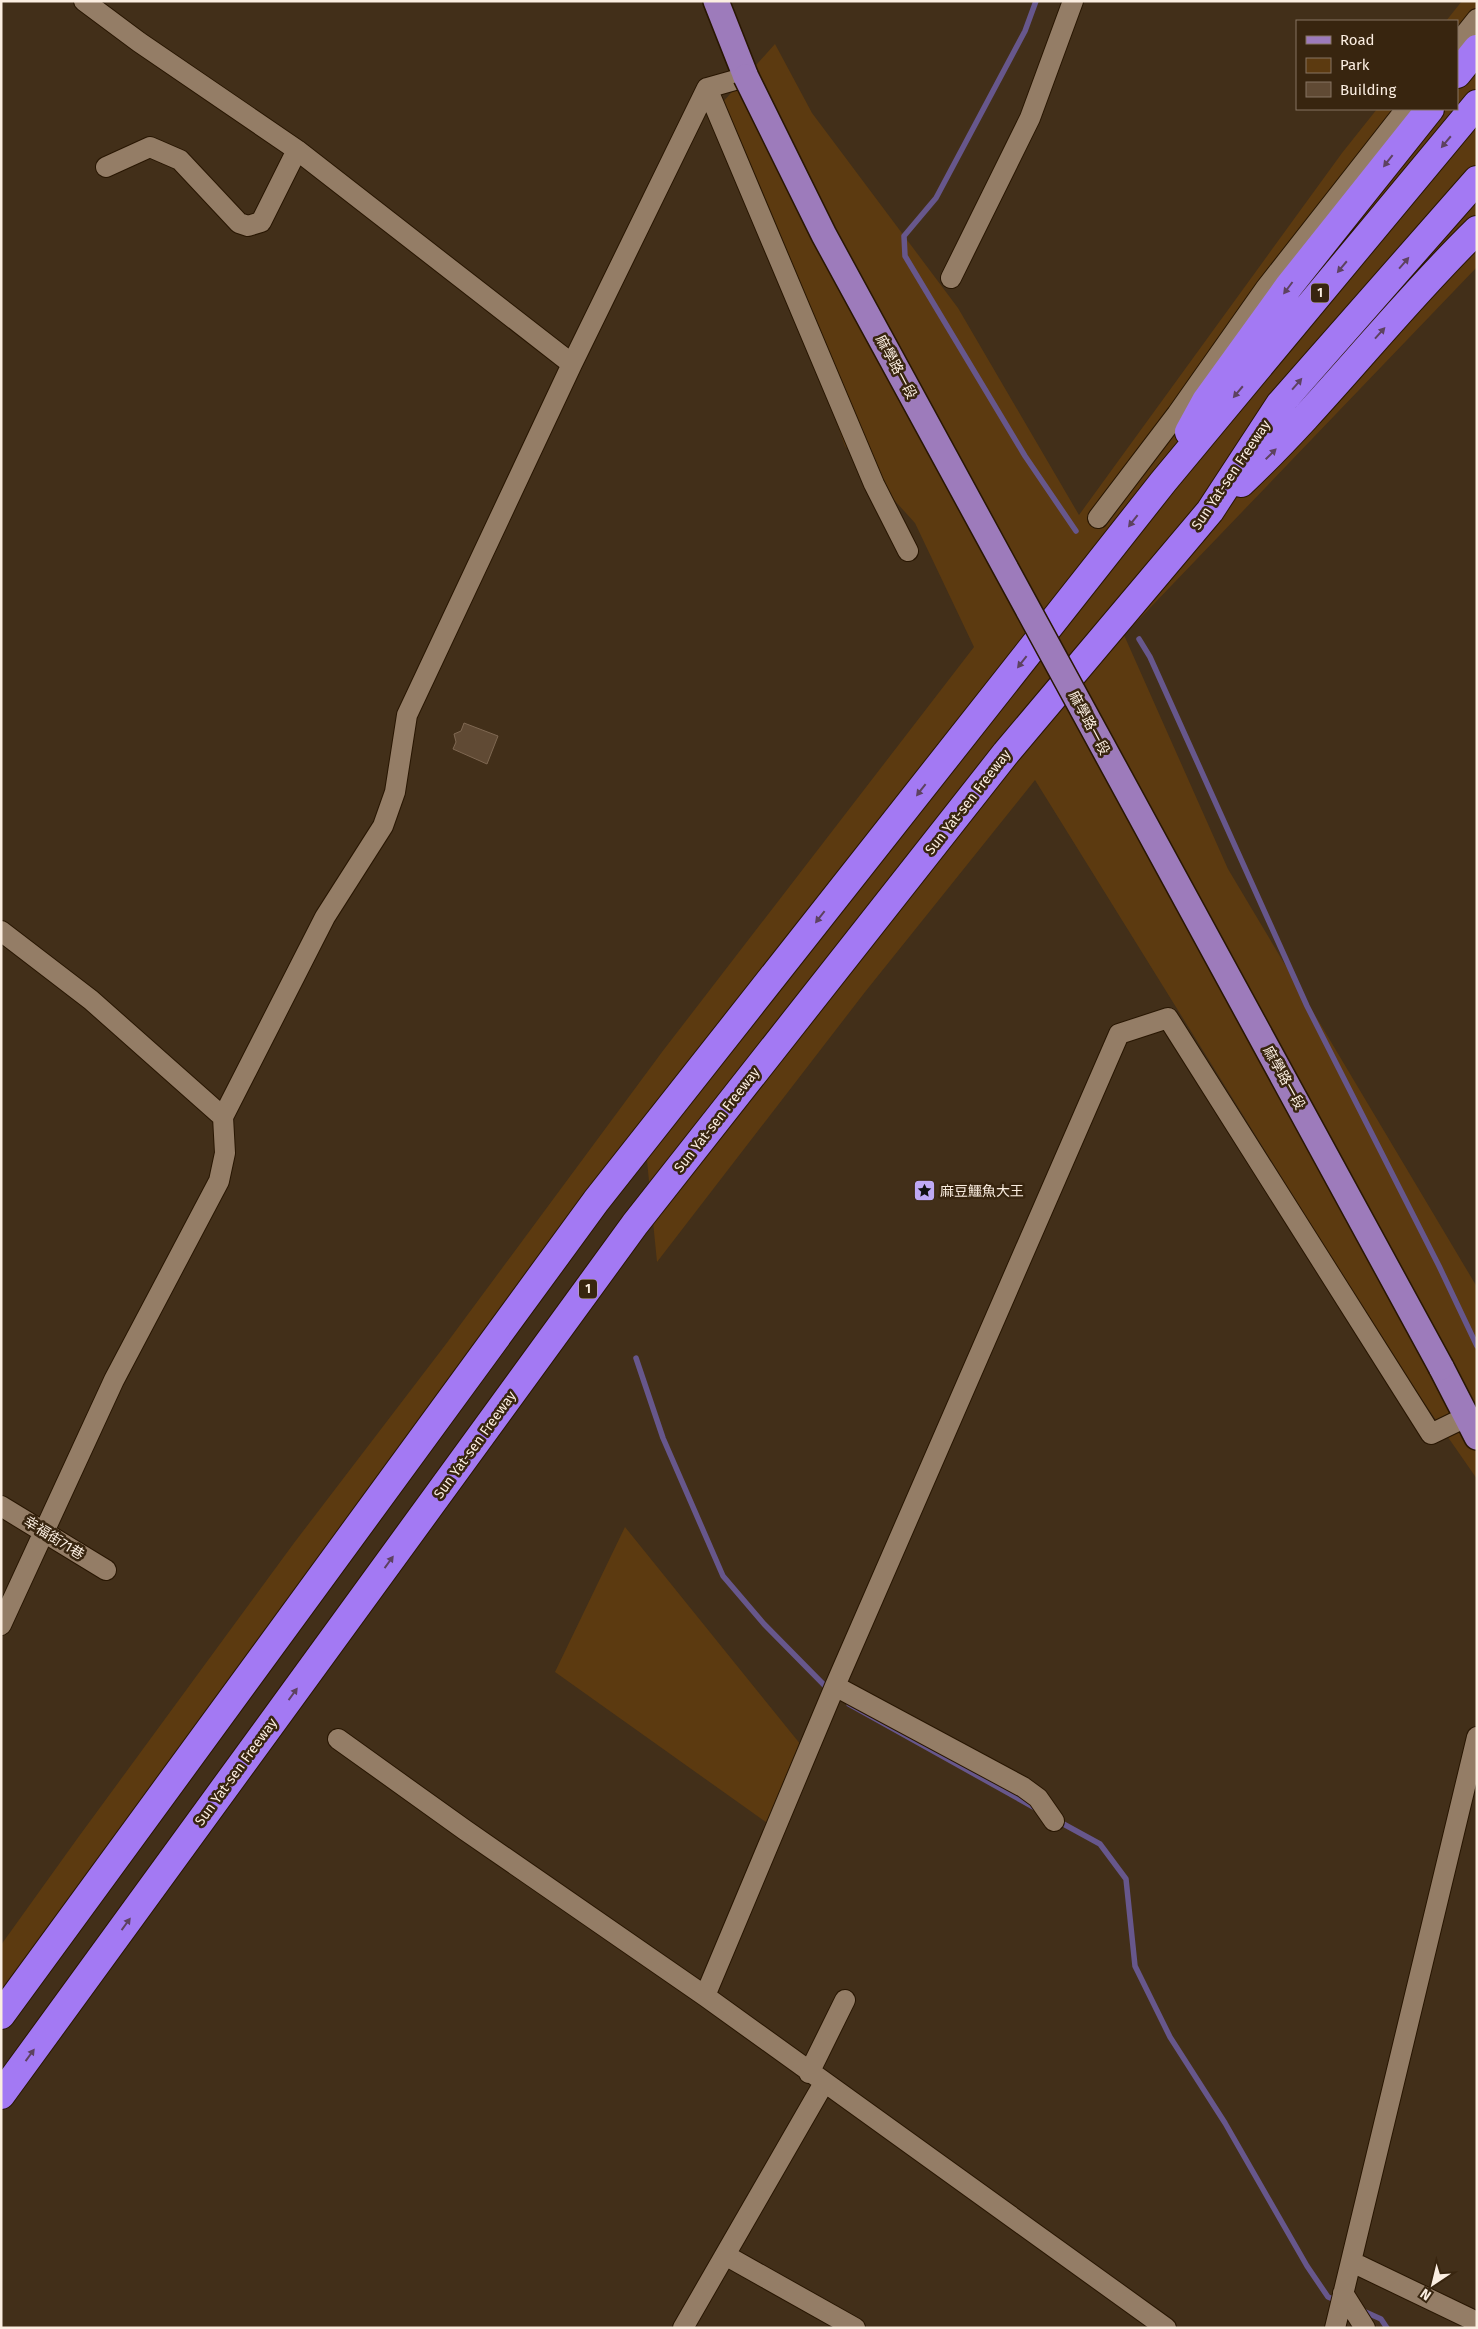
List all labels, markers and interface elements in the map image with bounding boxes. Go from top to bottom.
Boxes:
legend [1296,20,1458,110]
text: Road [1340,31,1375,49]
text: Park [1340,56,1370,74]
text: Building [1340,81,1396,99]
one-way arrow [1440,135,1451,148]
one-way arrow [1383,154,1394,167]
one-way arrow [1399,256,1410,269]
one-way arrow [1336,260,1347,273]
one-way arrow [1283,281,1293,295]
road number: 1 [1311,284,1329,302]
one-way arrow [1374,326,1385,339]
street label: 麻學路一段 [872,332,920,402]
one-way arrow [1291,379,1303,391]
one-way arrow [1233,385,1244,398]
street label: Sun Yat-sen Freeway [1188,417,1274,533]
one-way arrow [1265,448,1277,460]
one-way arrow [1128,514,1138,528]
one-way arrow [1016,655,1027,668]
street label: 麻學路一段 [1065,688,1113,758]
street label: Sun Yat-sen Freeway [922,746,1014,858]
one-way arrow [916,783,926,797]
one-way arrow [815,910,826,923]
street label: 麻學路一段 [1260,1043,1308,1113]
street label: Sun Yat-sen Freeway [671,1064,763,1176]
place icon: 麻豆鱷魚大王 [912,1179,936,1203]
place label: 麻豆鱷魚大王 [940,1183,1024,1200]
road number: 1 [579,1280,597,1298]
street label: Sun Yat-sen Freeway [430,1388,520,1502]
street label: 幸福街71巷 [21,1513,87,1563]
one-way arrow [384,1555,394,1569]
one-way arrow [288,1688,299,1701]
street label: Sun Yat-sen Freeway [191,1715,281,1829]
one-way arrow [120,1918,131,1931]
one-way arrow [25,2048,35,2062]
north arrow [1408,2259,1458,2309]
text: N [1417,2285,1435,2304]

